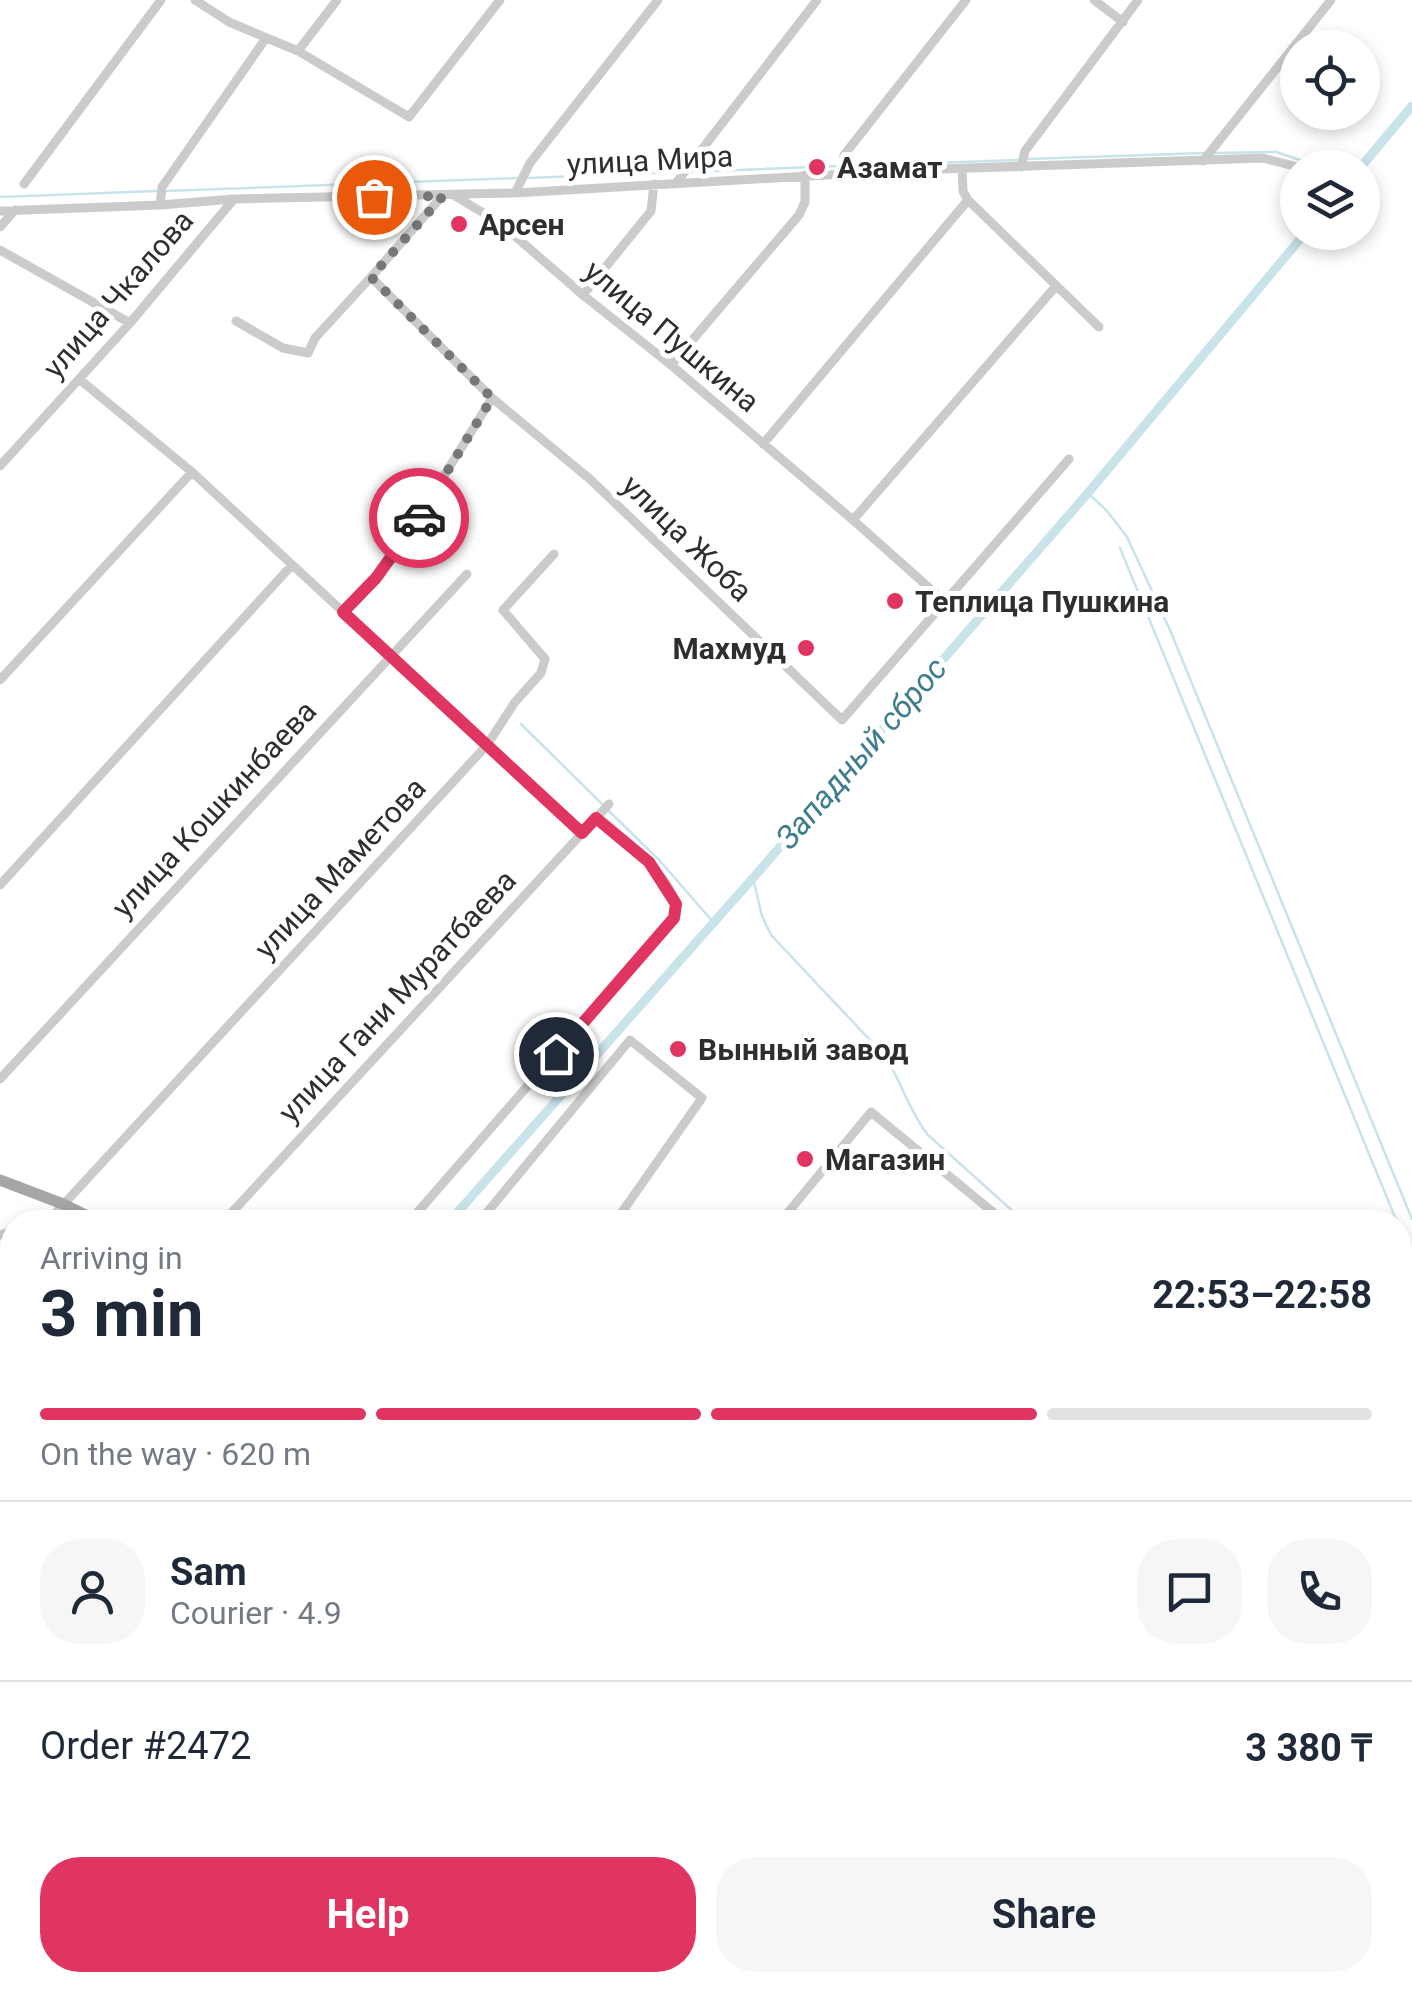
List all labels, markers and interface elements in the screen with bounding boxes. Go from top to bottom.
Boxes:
map controls [1280,30,1380,250]
button: locate [1280,30,1380,130]
street label: улица Мира [566,138,734,182]
place label: Азамат [837,150,943,185]
button: layers [1280,150,1380,250]
pin [332,155,417,240]
marker: Азамат [806,156,828,178]
icon: bag [347,170,402,225]
street label: улица Чкалова [36,203,200,385]
place label: Арсен [479,207,564,242]
marker: Арсен [448,213,470,235]
street label: улица Пушкина [578,253,766,419]
street label: улица Жоба [615,467,759,609]
courier [369,468,469,568]
icon: car [392,491,447,546]
place label: Теплица Пушкина [915,584,1169,619]
marker: Теплица Пушкина [884,590,906,612]
place label: Махмуд [672,631,786,666]
marker: Махмуд [795,637,817,659]
water label: Западный сброс [767,649,955,857]
street label: улица Кошкинбаева [105,694,323,924]
street label: улица Маметова [247,770,433,966]
street label: улица Гани Муратбаева [271,863,523,1129]
pin [514,1012,599,1097]
icon: home [529,1027,584,1082]
place label: Вынный завод [698,1032,909,1067]
marker: Вынный завод [667,1038,689,1060]
place label: Магазин [825,1142,945,1177]
marker: Магазин [794,1148,816,1170]
text: Arriving in [40,1239,183,1277]
text: 22:53–22:58 [1152,1273,1372,1317]
text: 3 min [40,1276,203,1352]
text: On the way · 620 m [40,1435,311,1473]
button: person [40,1539,145,1644]
button: chat [1137,1539,1242,1644]
button: phone [1267,1539,1372,1644]
text: Sam [170,1550,247,1594]
text: Courier · 4.9 [170,1594,342,1632]
text: Order #2472 [40,1724,251,1768]
text: 3 380 ₸ [1245,1726,1372,1770]
button: Help [40,1857,696,1972]
button: Share [716,1857,1372,1972]

